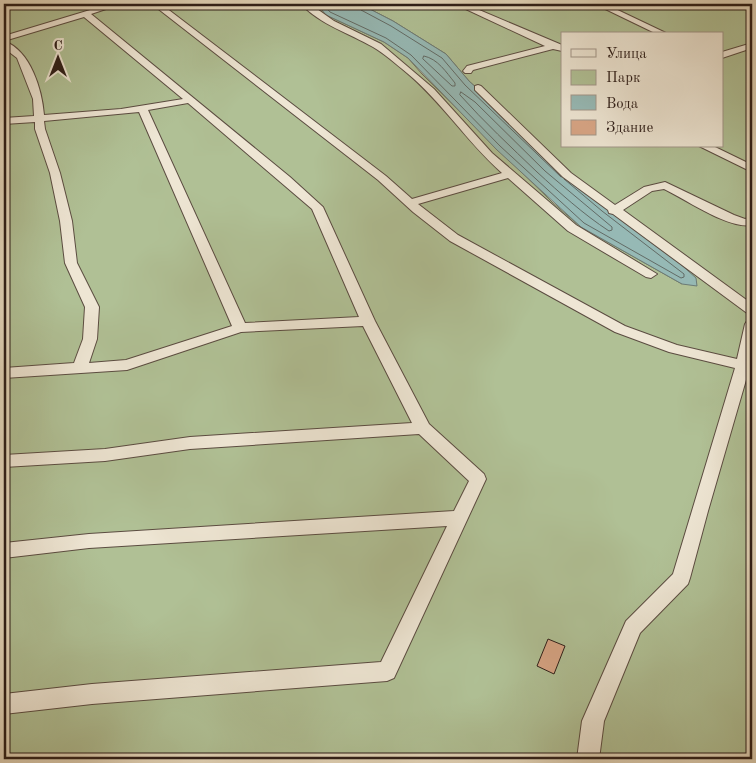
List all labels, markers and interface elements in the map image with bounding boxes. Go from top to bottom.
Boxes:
north arrow [32,32,82,82]
legend [561,32,724,148]
text: С [53,39,63,53]
text: Улица [606,47,647,62]
text: Парк [606,71,641,86]
text: Вода [606,97,639,112]
text: Здание [606,121,653,136]

